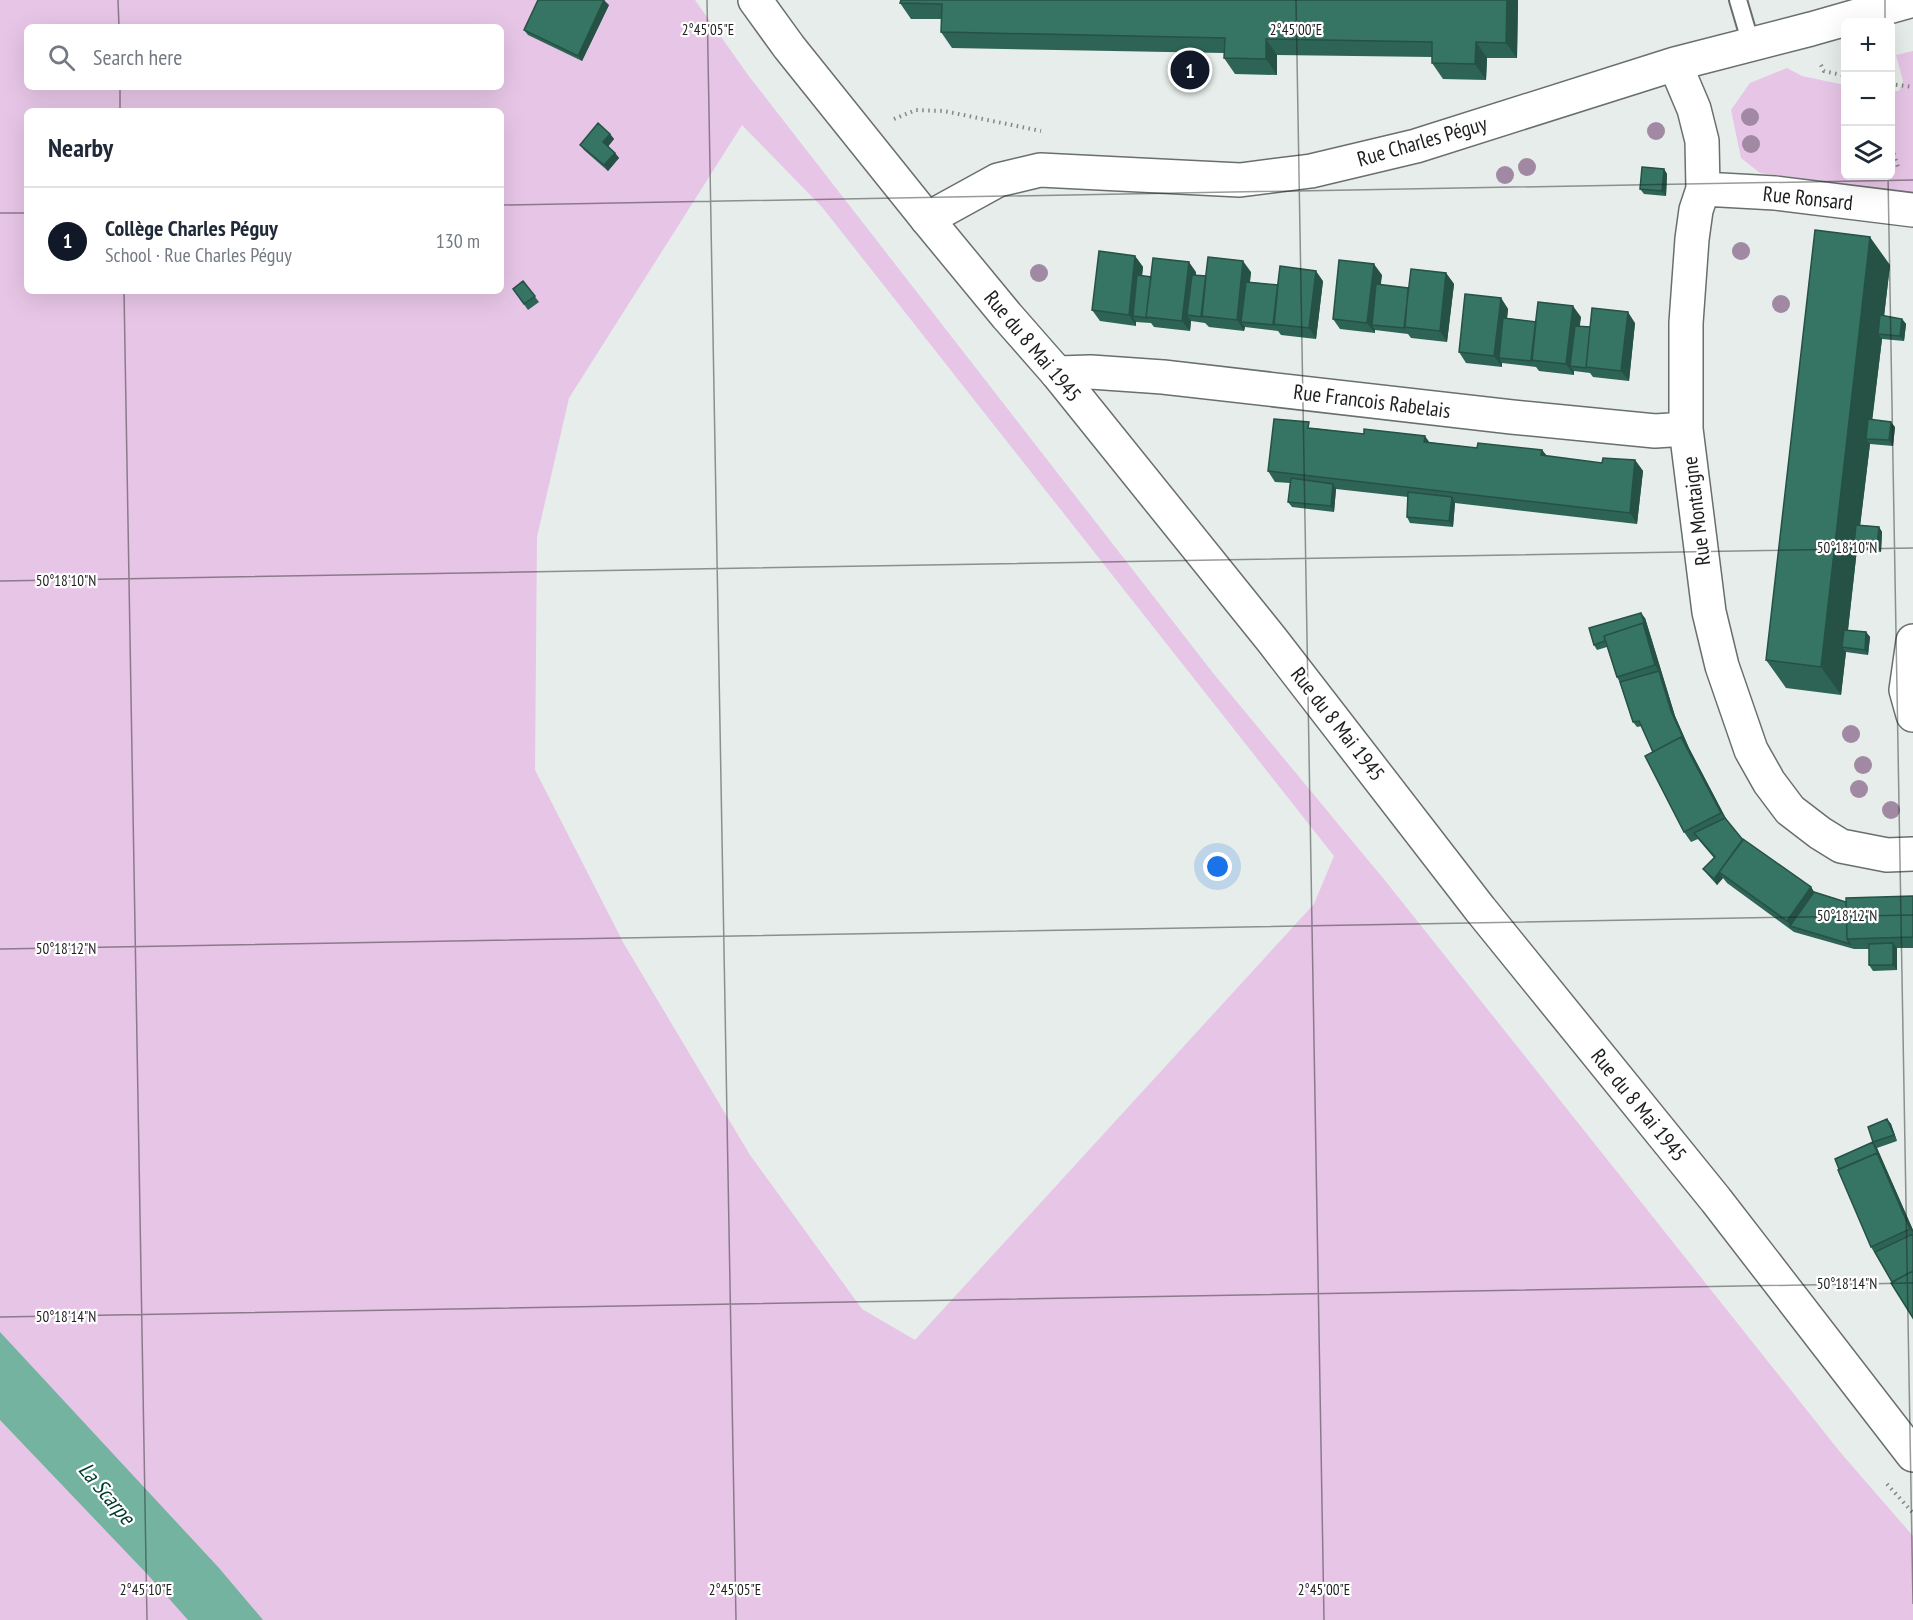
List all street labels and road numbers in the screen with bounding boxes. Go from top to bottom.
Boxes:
street label: Rue Charles Péguy [1354,110,1490,172]
street label: Rue Ronsard [1762,180,1854,216]
street label: Rue du 8 Mai 1945 [978,285,1088,407]
street label: Rue Francois Rabelais [1292,378,1452,424]
street label: Rue Montaigne [1676,455,1716,567]
street label: Rue du 8 Mai 1945 [1285,662,1391,786]
street label: Rue du 8 Mai 1945 [1585,1043,1693,1167]

